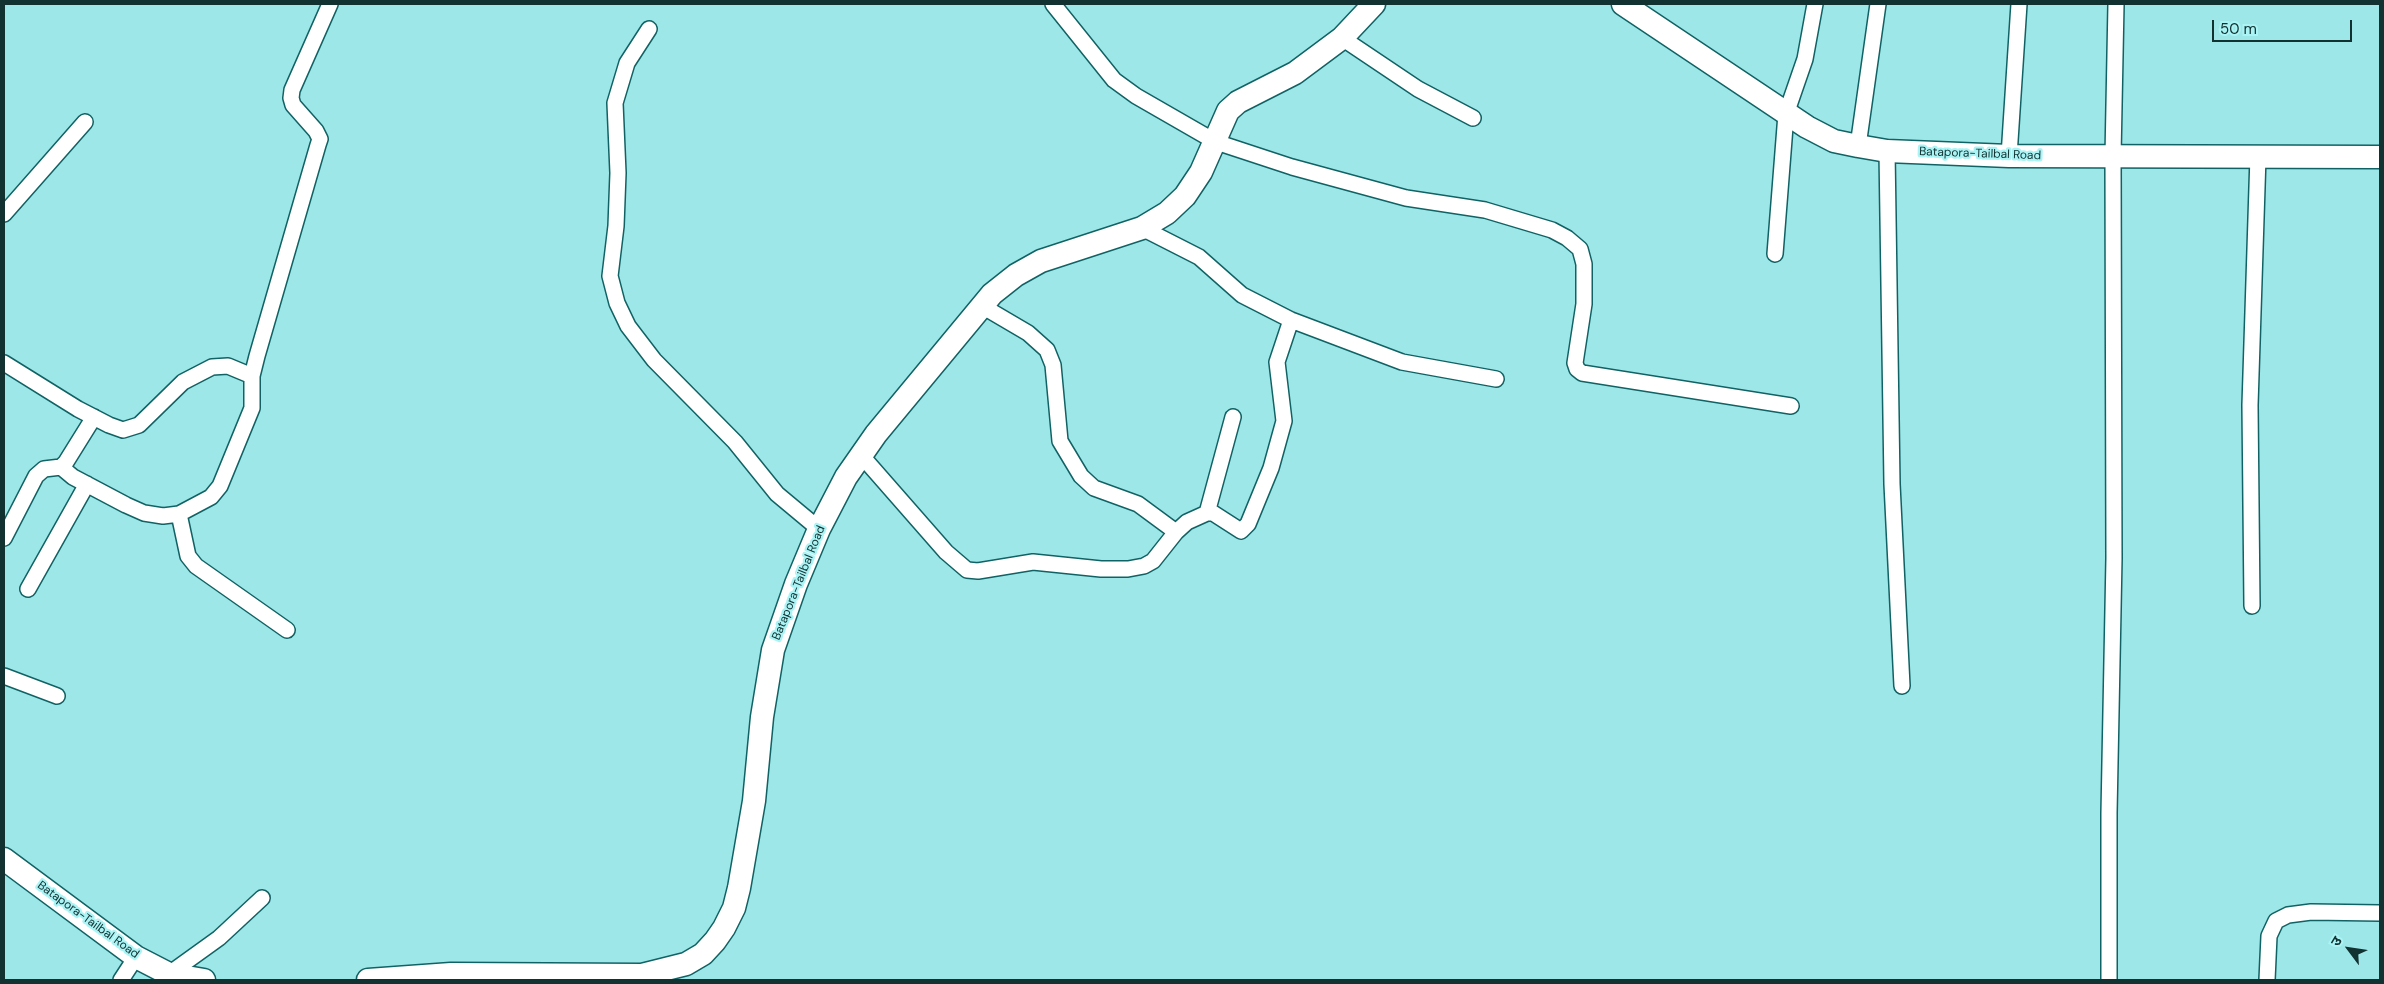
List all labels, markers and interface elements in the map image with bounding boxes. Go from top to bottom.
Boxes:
scale bar [2214,10,2354,42]
text: 50 m [2220,19,2257,39]
street label: Batapora-Tailbal Road [1919,145,2041,163]
street label: Batapora-Tailbal Road [769,524,829,642]
street label: Batapora-Tailbal Road [34,878,142,962]
north arrow [2324,924,2374,974]
text: उ [2326,933,2346,949]

